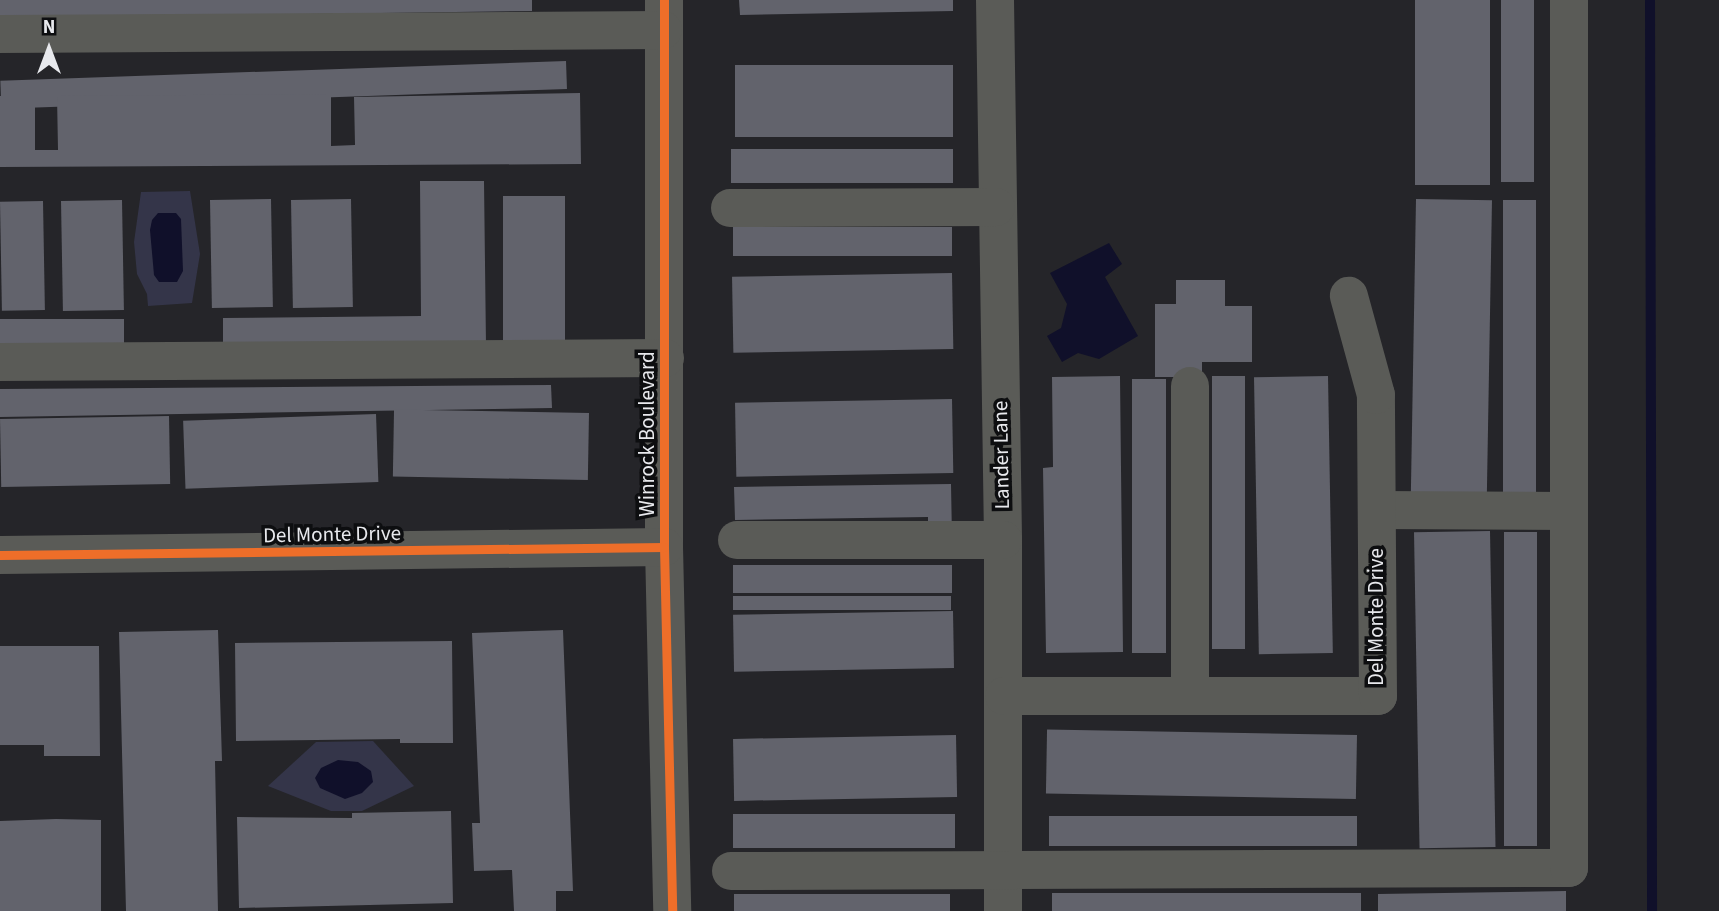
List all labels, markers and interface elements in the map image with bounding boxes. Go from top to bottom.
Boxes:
north arrow [14,14,84,84]
text: N [43,14,55,41]
street label: Winrock Boulevard [634,351,660,517]
street label: Lander Lane [987,401,1015,509]
street label: Del Monte Drive [263,520,401,548]
street label: Del Monte Drive [1363,548,1389,686]

